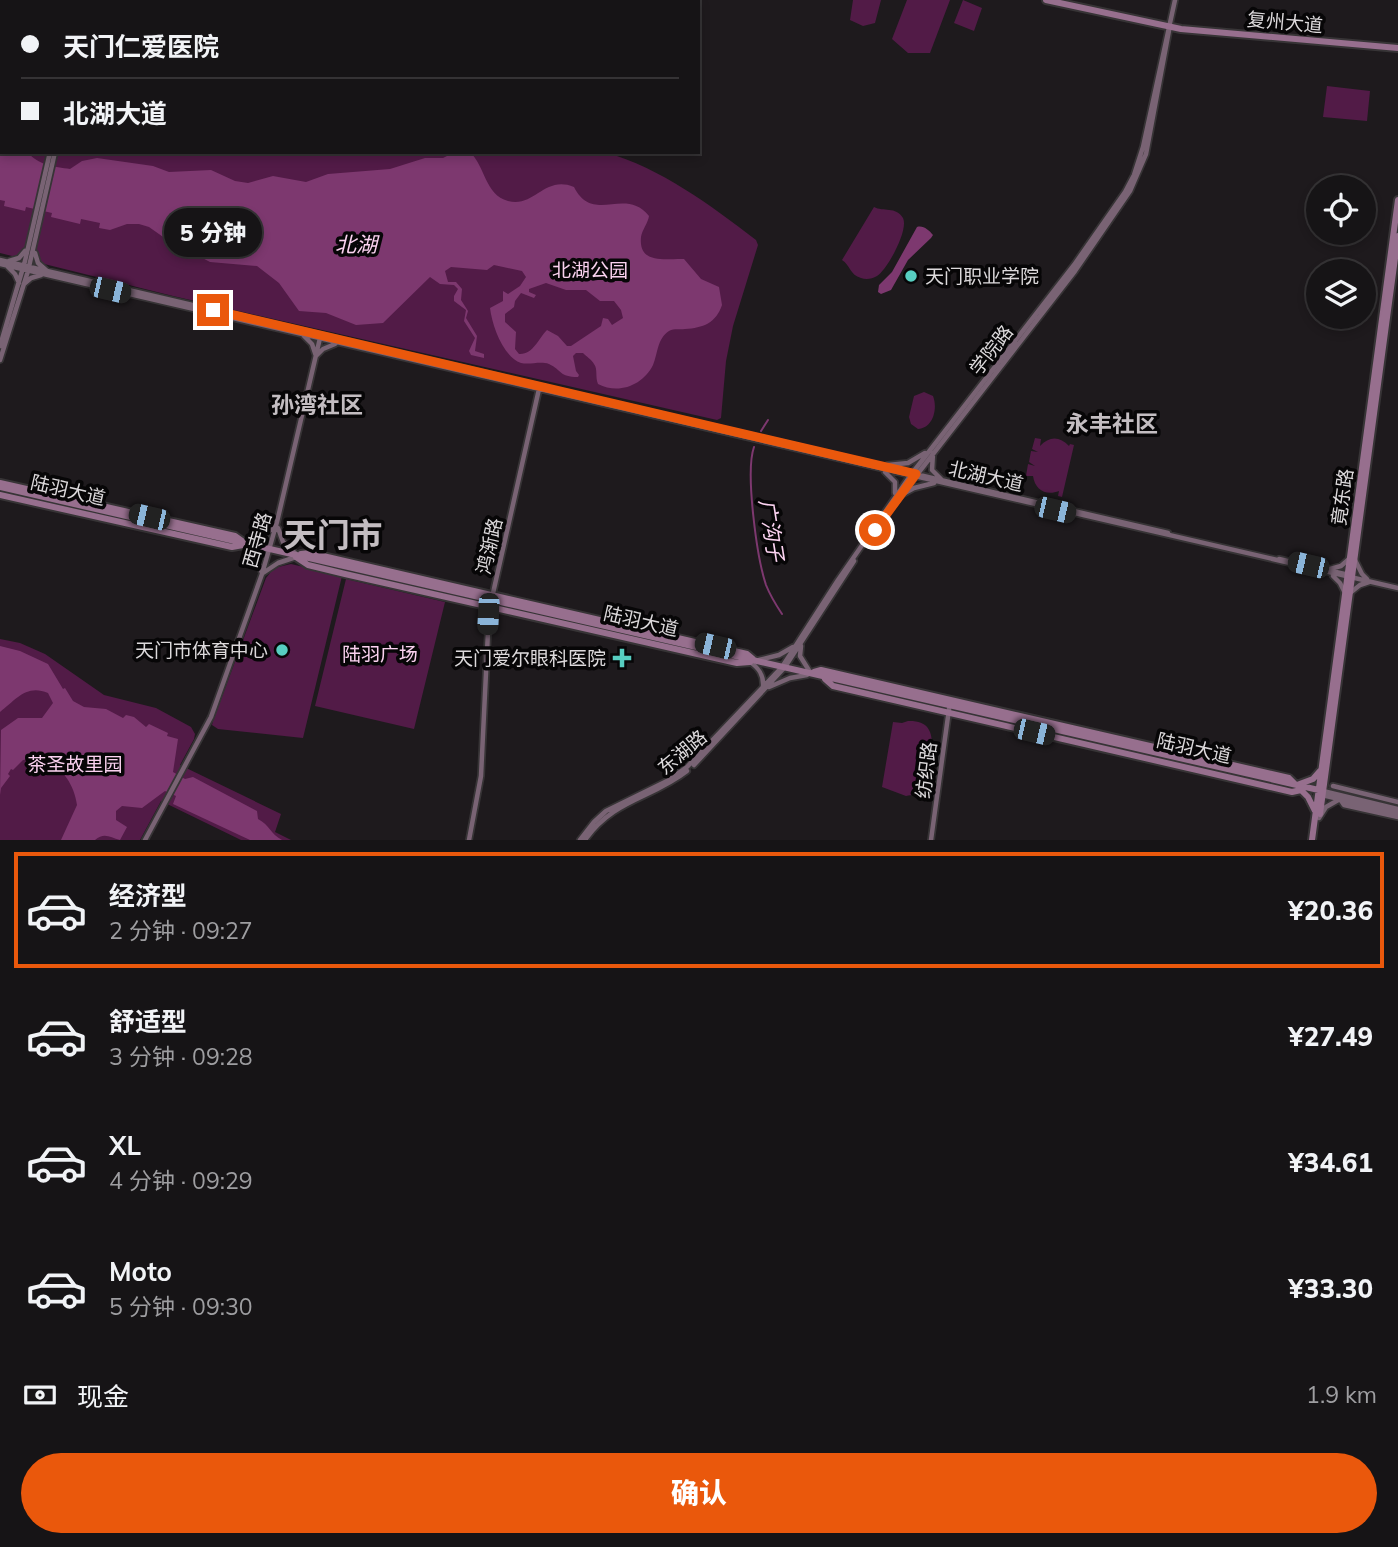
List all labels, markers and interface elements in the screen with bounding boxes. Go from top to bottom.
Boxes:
street label: 复州大道 [1246,7,1324,37]
text: 天门仁爱医院 [63,30,219,63]
text: 北湖大道 [63,97,167,130]
map controls [1306,175,1376,329]
button: locate [1306,175,1376,245]
callout: 5 分钟 [164,208,262,258]
text: 5 分钟 [180,218,246,247]
water label: 北湖 [335,231,380,257]
park label: 北湖公园 [552,258,628,282]
button: layers [1306,259,1376,329]
place label: 天门职业学院 [925,264,1039,288]
marker: 天门职业学院 [903,268,919,284]
car [88,275,133,305]
route end [197,294,229,326]
street label: 学院路 [964,320,1018,380]
district label: 孙湾社区 [271,390,363,419]
district label: 永丰社区 [1066,409,1158,438]
street label: 北湖大道 [946,456,1026,496]
street label: 竟东路 [1326,467,1358,527]
street label: 陆羽大道 [28,470,108,510]
car [1033,495,1078,525]
water label: 广沟子 [754,497,790,565]
car [127,502,172,532]
street label: 西寺路 [238,509,276,571]
district label: 天门市 [284,514,383,555]
route start [859,514,891,546]
street label: 鸿渐路 [471,516,507,576]
car [1286,550,1331,580]
car [477,592,500,636]
street label: 陆羽大道 [601,601,681,641]
car [693,631,738,661]
place label: 天门市体育中心 [135,638,268,662]
marker: 天门市体育中心 [274,642,290,658]
park label: 陆羽广场 [342,642,418,666]
place label: 天门爱尔眼科医院 [454,646,606,670]
marker: 天门爱尔眼科医院 [612,648,632,668]
car [1012,717,1057,747]
street label: 东湖路 [652,724,712,780]
street label: 陆羽大道 [1154,728,1234,768]
street label: 纺织路 [911,740,941,800]
park label: 茶圣故里园 [27,752,123,776]
icon: car [25,879,88,942]
text: 经济型 [109,879,187,912]
text: ¥20.36 [1288,894,1373,927]
text: 2 分钟 · 09:27 [109,916,253,945]
icon: car [25,1005,88,1068]
text: 舒适型 [109,1005,187,1038]
text: ¥27.49 [1288,1020,1373,1053]
text: 3 分钟 · 09:28 [109,1042,253,1071]
text: XL [109,1129,141,1162]
icon: car [25,1131,88,1194]
text: ¥34.61 [1288,1146,1373,1179]
text: 4 分钟 · 09:29 [109,1166,253,1195]
text: Moto [109,1255,172,1288]
icon: car [25,1257,88,1320]
text: ¥33.30 [1288,1272,1373,1305]
text: 5 分钟 · 09:30 [109,1292,253,1321]
icon: cash [21,1376,59,1414]
text: 现金 [77,1380,129,1413]
text: 1.9 km [1306,1380,1377,1409]
button: 确认 [21,1453,1377,1533]

